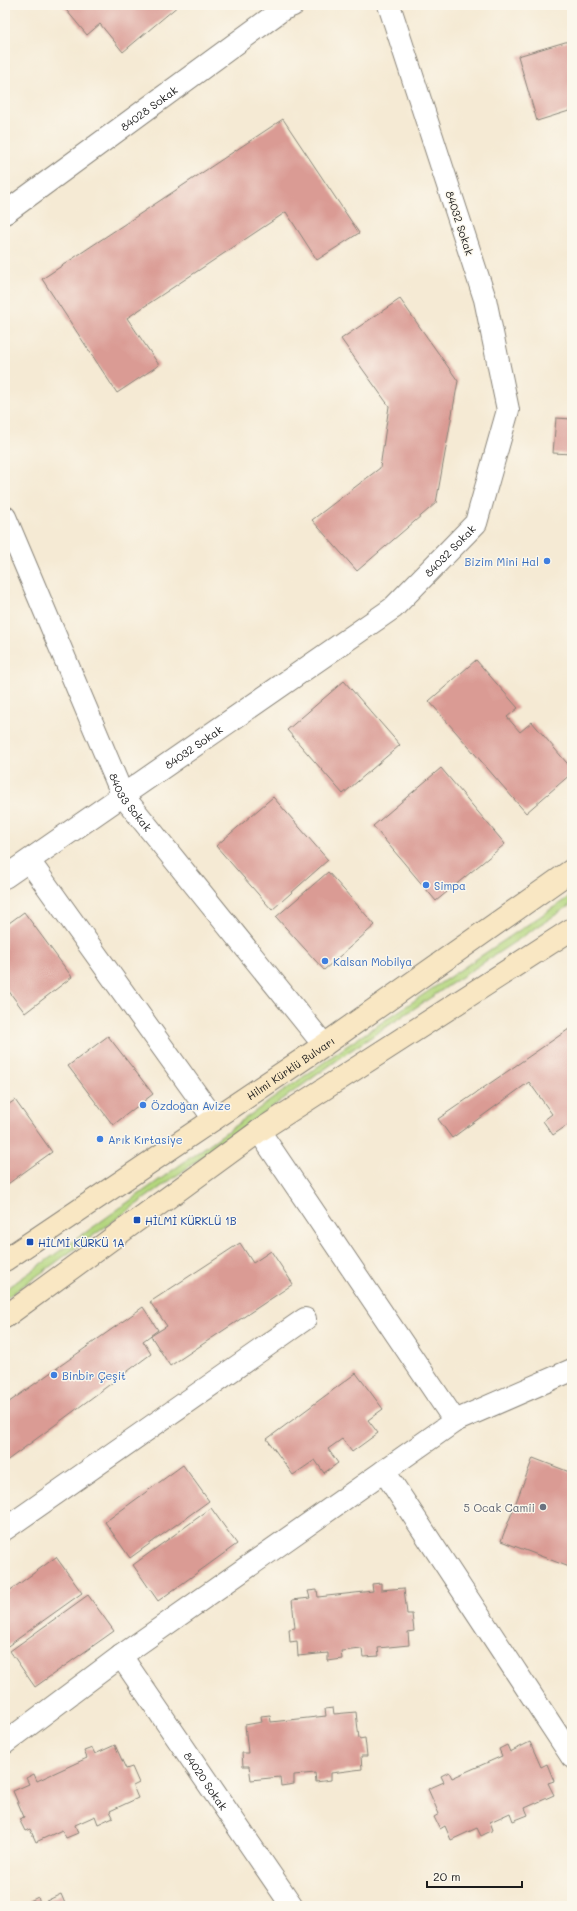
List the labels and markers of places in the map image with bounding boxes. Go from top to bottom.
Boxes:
place label: Bizim Mini Hal [464,554,539,569]
marker: Bizim Mini Hal [542,556,552,566]
place label: Simpa [434,878,466,893]
marker: Simpa [421,880,431,890]
place label: Kalsan Mobilya [333,954,412,969]
marker: Kalsan Mobilya [320,956,330,966]
place label: Özdoğan Avize [151,1098,231,1113]
marker: Özdoğan Avize [138,1100,148,1110]
place label: Arık Kırtasiye [108,1132,183,1147]
marker: Arık Kırtasiye [95,1134,105,1144]
place label: HİLMİ KÜRKLÜ 1B [145,1213,237,1228]
marker: HİLMİ KÜRKLÜ 1B [132,1215,142,1225]
place label: HİLMİ KÜRKÜ 1A [38,1235,125,1250]
marker: HİLMİ KÜRKÜ 1A [25,1237,35,1247]
place label: Binbir Çeşit [62,1368,126,1383]
marker: Binbir Çeşit [49,1370,59,1380]
place label: 5 Ocak Camii [463,1500,535,1515]
marker: 5 Ocak Camii [538,1502,548,1512]

